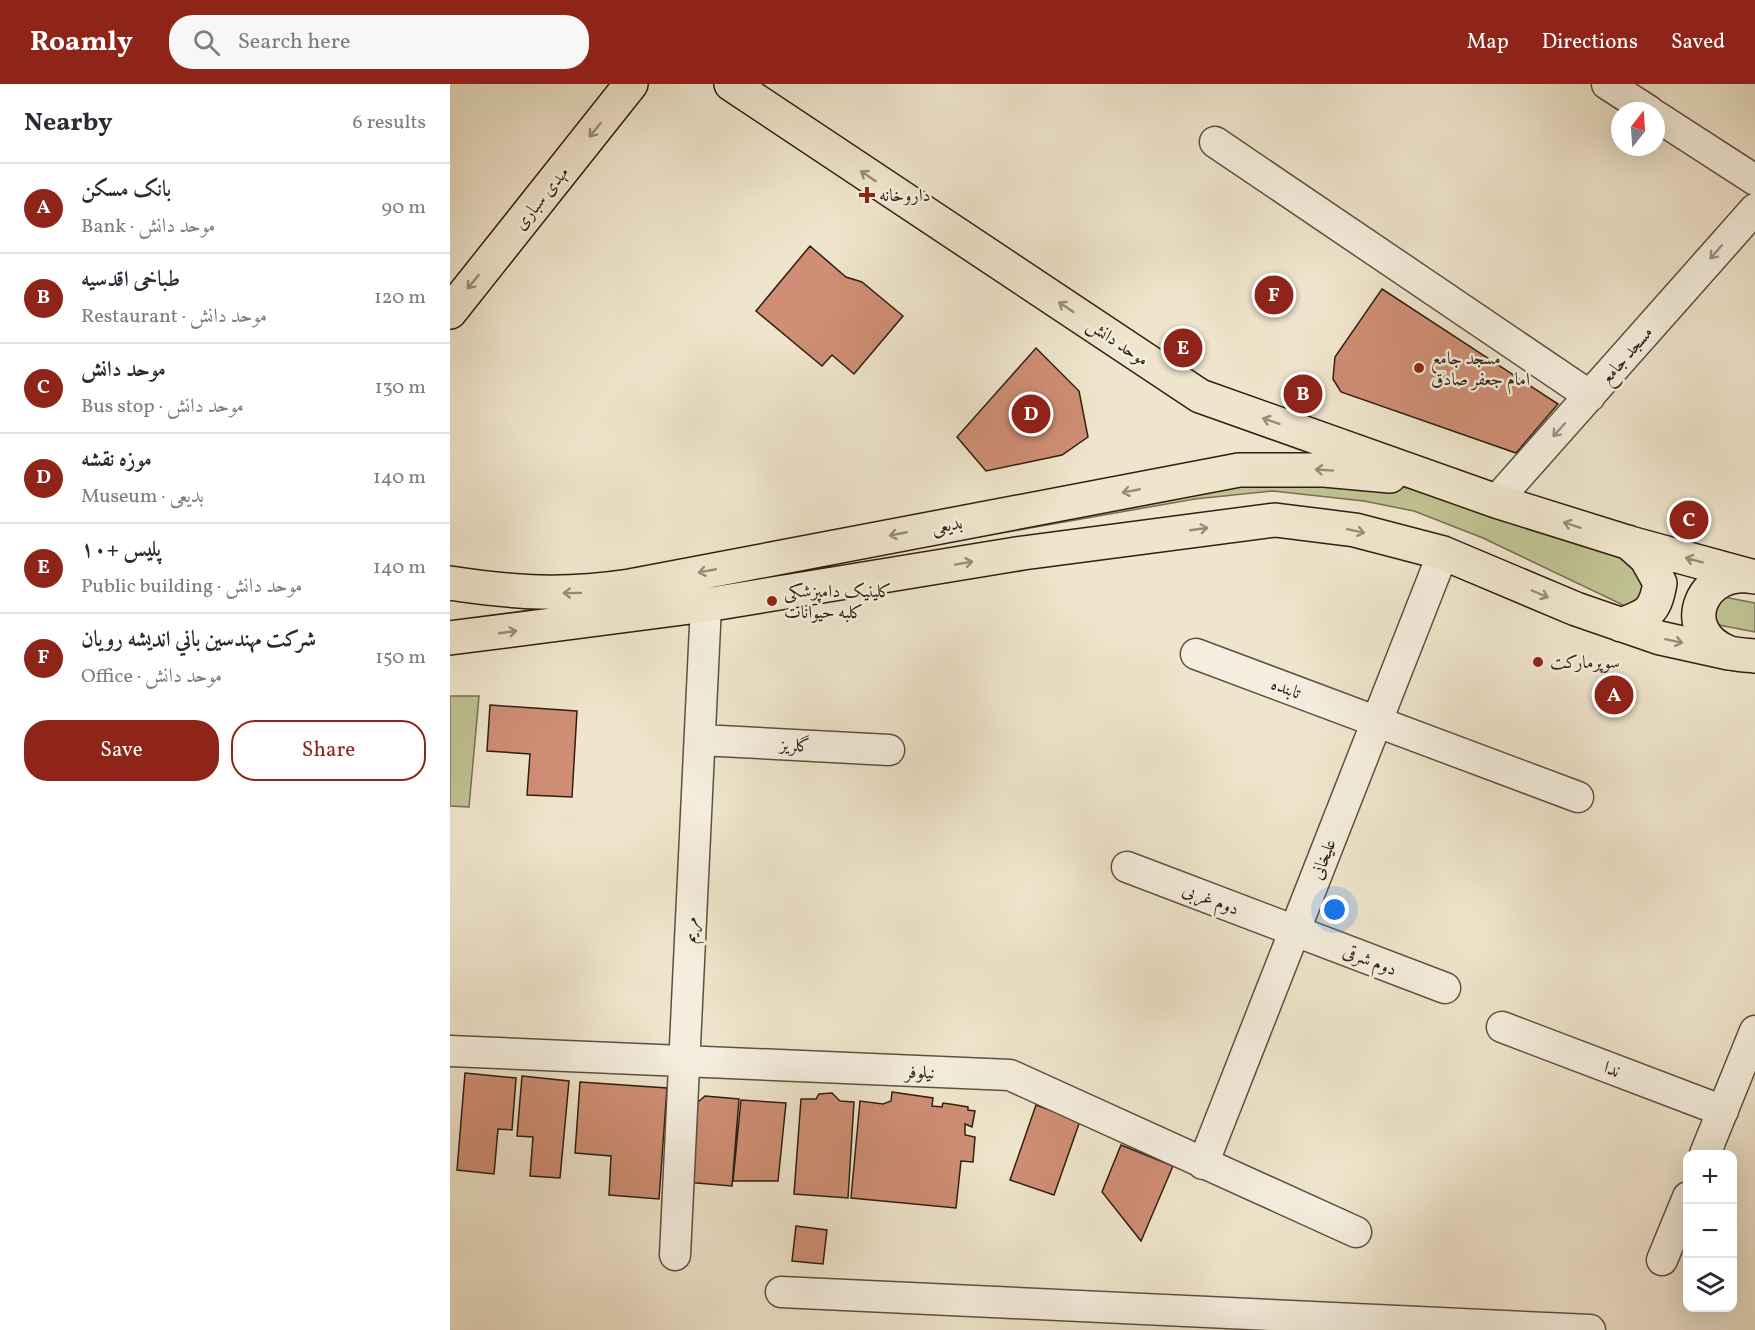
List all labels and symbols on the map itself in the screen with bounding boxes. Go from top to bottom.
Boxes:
north arrow [1611,102,1665,156]
one-way arrow [588,122,601,138]
street label: مهدی سباری [509,162,576,236]
one-way arrow [860,169,877,182]
place label: داروخانه [879,184,931,209]
marker: داروخانه [860,188,874,202]
one-way arrow [1709,245,1723,260]
pin: F [1254,272,1294,318]
one-way arrow [467,274,480,290]
one-way arrow [1058,301,1074,313]
street label: موحد دانش [1081,313,1153,373]
street label: مسجد جامع [1595,321,1661,392]
pin: E [1164,326,1202,370]
place label: مسجد جامع امام جعفر صادق [1431,347,1530,395]
marker: مسجد جامع امام جعفر صادق [1412,361,1426,375]
pin: B [1284,372,1322,416]
pin: D [1012,392,1050,436]
one-way arrow [1262,415,1281,426]
one-way arrow [1552,422,1566,437]
one-way arrow [1315,465,1335,476]
one-way arrow [1122,486,1142,497]
pin: C [1670,498,1708,542]
street label: بدیعی [930,511,965,542]
one-way arrow [1563,518,1582,529]
one-way arrow [1188,523,1208,534]
one-way arrow [1345,526,1365,537]
one-way arrow [889,529,909,540]
one-way arrow [1685,554,1704,566]
one-way arrow [954,557,973,568]
one-way arrow [698,566,717,577]
place label: کلینیک دامپزشکی کلبه حیوانات [784,580,892,626]
one-way arrow [562,587,582,599]
one-way arrow [1530,589,1548,600]
marker: کلینیک دامپزشکی کلبه حیوانات [765,594,779,608]
one-way arrow [498,626,518,637]
one-way arrow [1664,636,1683,647]
place label: سوپرمارکت [1550,651,1620,676]
marker: سوپرمارکت [1531,655,1545,669]
street label: تابنده [1267,672,1305,707]
pin: A [1594,672,1634,718]
street label: گلریز [777,733,811,760]
street label: علیخانی [1305,835,1344,884]
street label: دوم غربی [1178,878,1242,924]
your location [1320,895,1349,924]
street label: مریم [678,916,707,944]
street label: دوم شرقی [1338,940,1400,985]
street label: ندا [1600,1056,1623,1085]
street label: نیلوفر [903,1060,935,1087]

